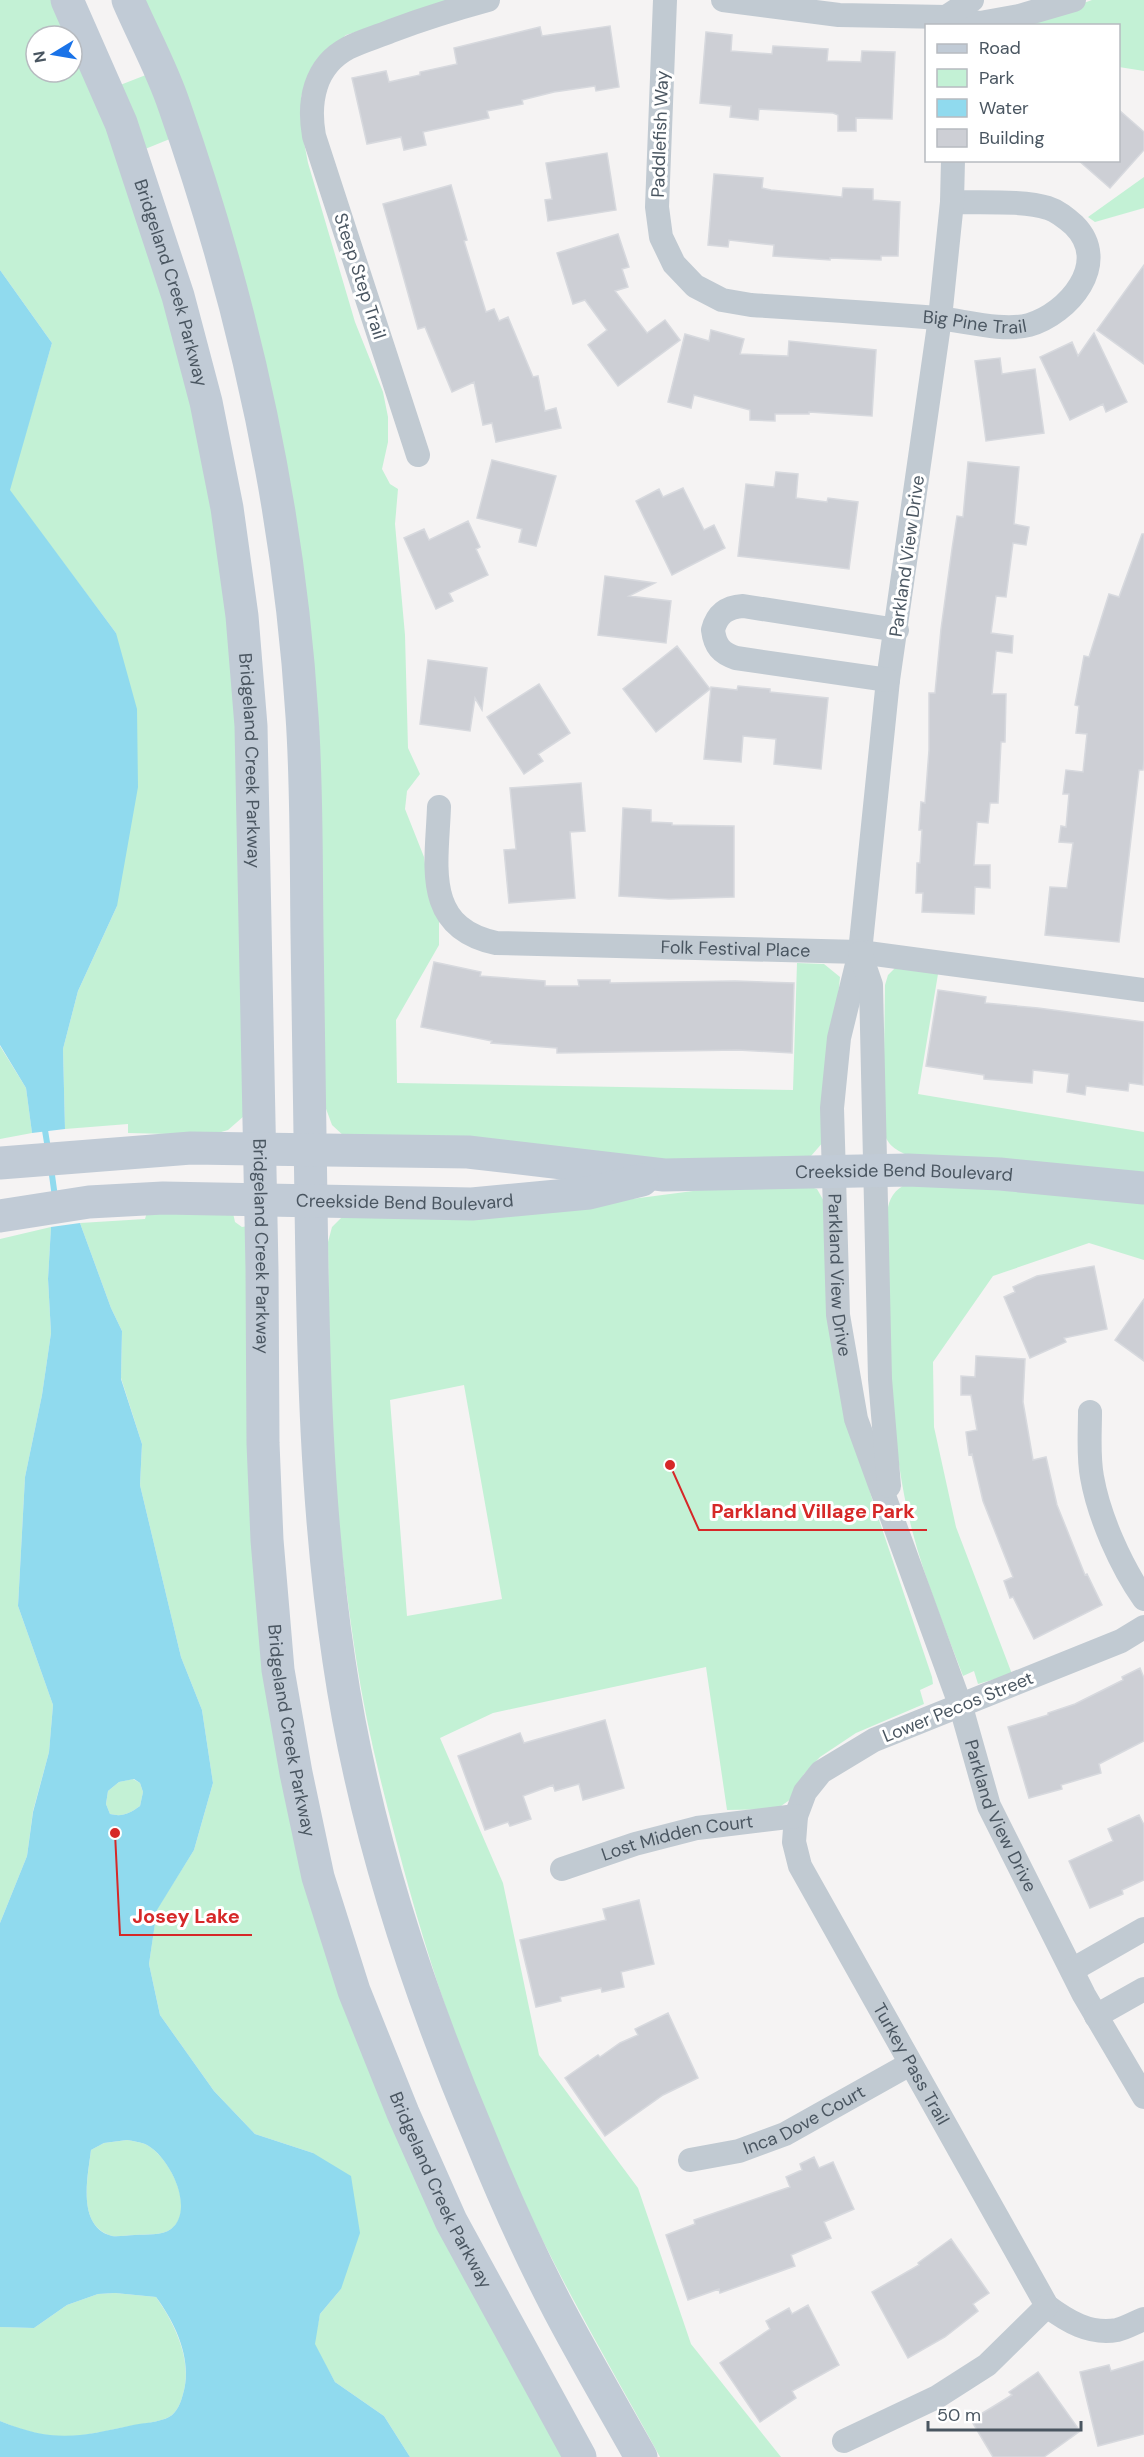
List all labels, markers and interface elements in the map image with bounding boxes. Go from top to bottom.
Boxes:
north arrow [24,24,84,84]
legend [925,24,1120,162]
text: Road [979,36,1021,60]
text: N [28,49,51,64]
text: Park [979,66,1015,90]
street label: Paddlefish Way [646,70,674,198]
text: Water [979,96,1029,120]
text: Building [979,126,1044,150]
street label: Bridgeland Creek Parkway [128,176,213,389]
street label: Steep Step Trail [328,210,392,342]
street label: Big Pine Trail [922,305,1028,339]
street label: Parkland View Drive [884,474,930,638]
street label: Bridgeland Creek Parkway [233,652,266,868]
street label: Folk Festival Place [660,935,811,963]
street label: Bridgeland Creek Parkway [247,1138,274,1354]
street label: Creekside Bend Boulevard [795,1158,1014,1187]
street label: Creekside Bend Boulevard [296,1188,515,1216]
street label: Parkland View Drive [822,1193,857,1358]
callout: Parkland Village Park [699,1492,927,1530]
text: Parkland Village Park [711,1498,915,1524]
street label: Bridgeland Creek Parkway [262,1623,321,1839]
street label: Lower Pecos Street [879,1666,1037,1748]
street label: Parkland View Drive [959,1737,1042,1896]
street label: Lost Midden Court [598,1809,755,1867]
callout: Josey Lake [120,1897,252,1935]
text: Josey Lake [132,1903,240,1929]
street label: Turkey Pass Trail [867,1999,955,2129]
street label: Inca Dove Court [740,2080,869,2160]
street label: Bridgeland Creek Parkway [384,2088,498,2293]
scale bar [928,2394,1081,2432]
text: 50 m [937,2403,981,2427]

